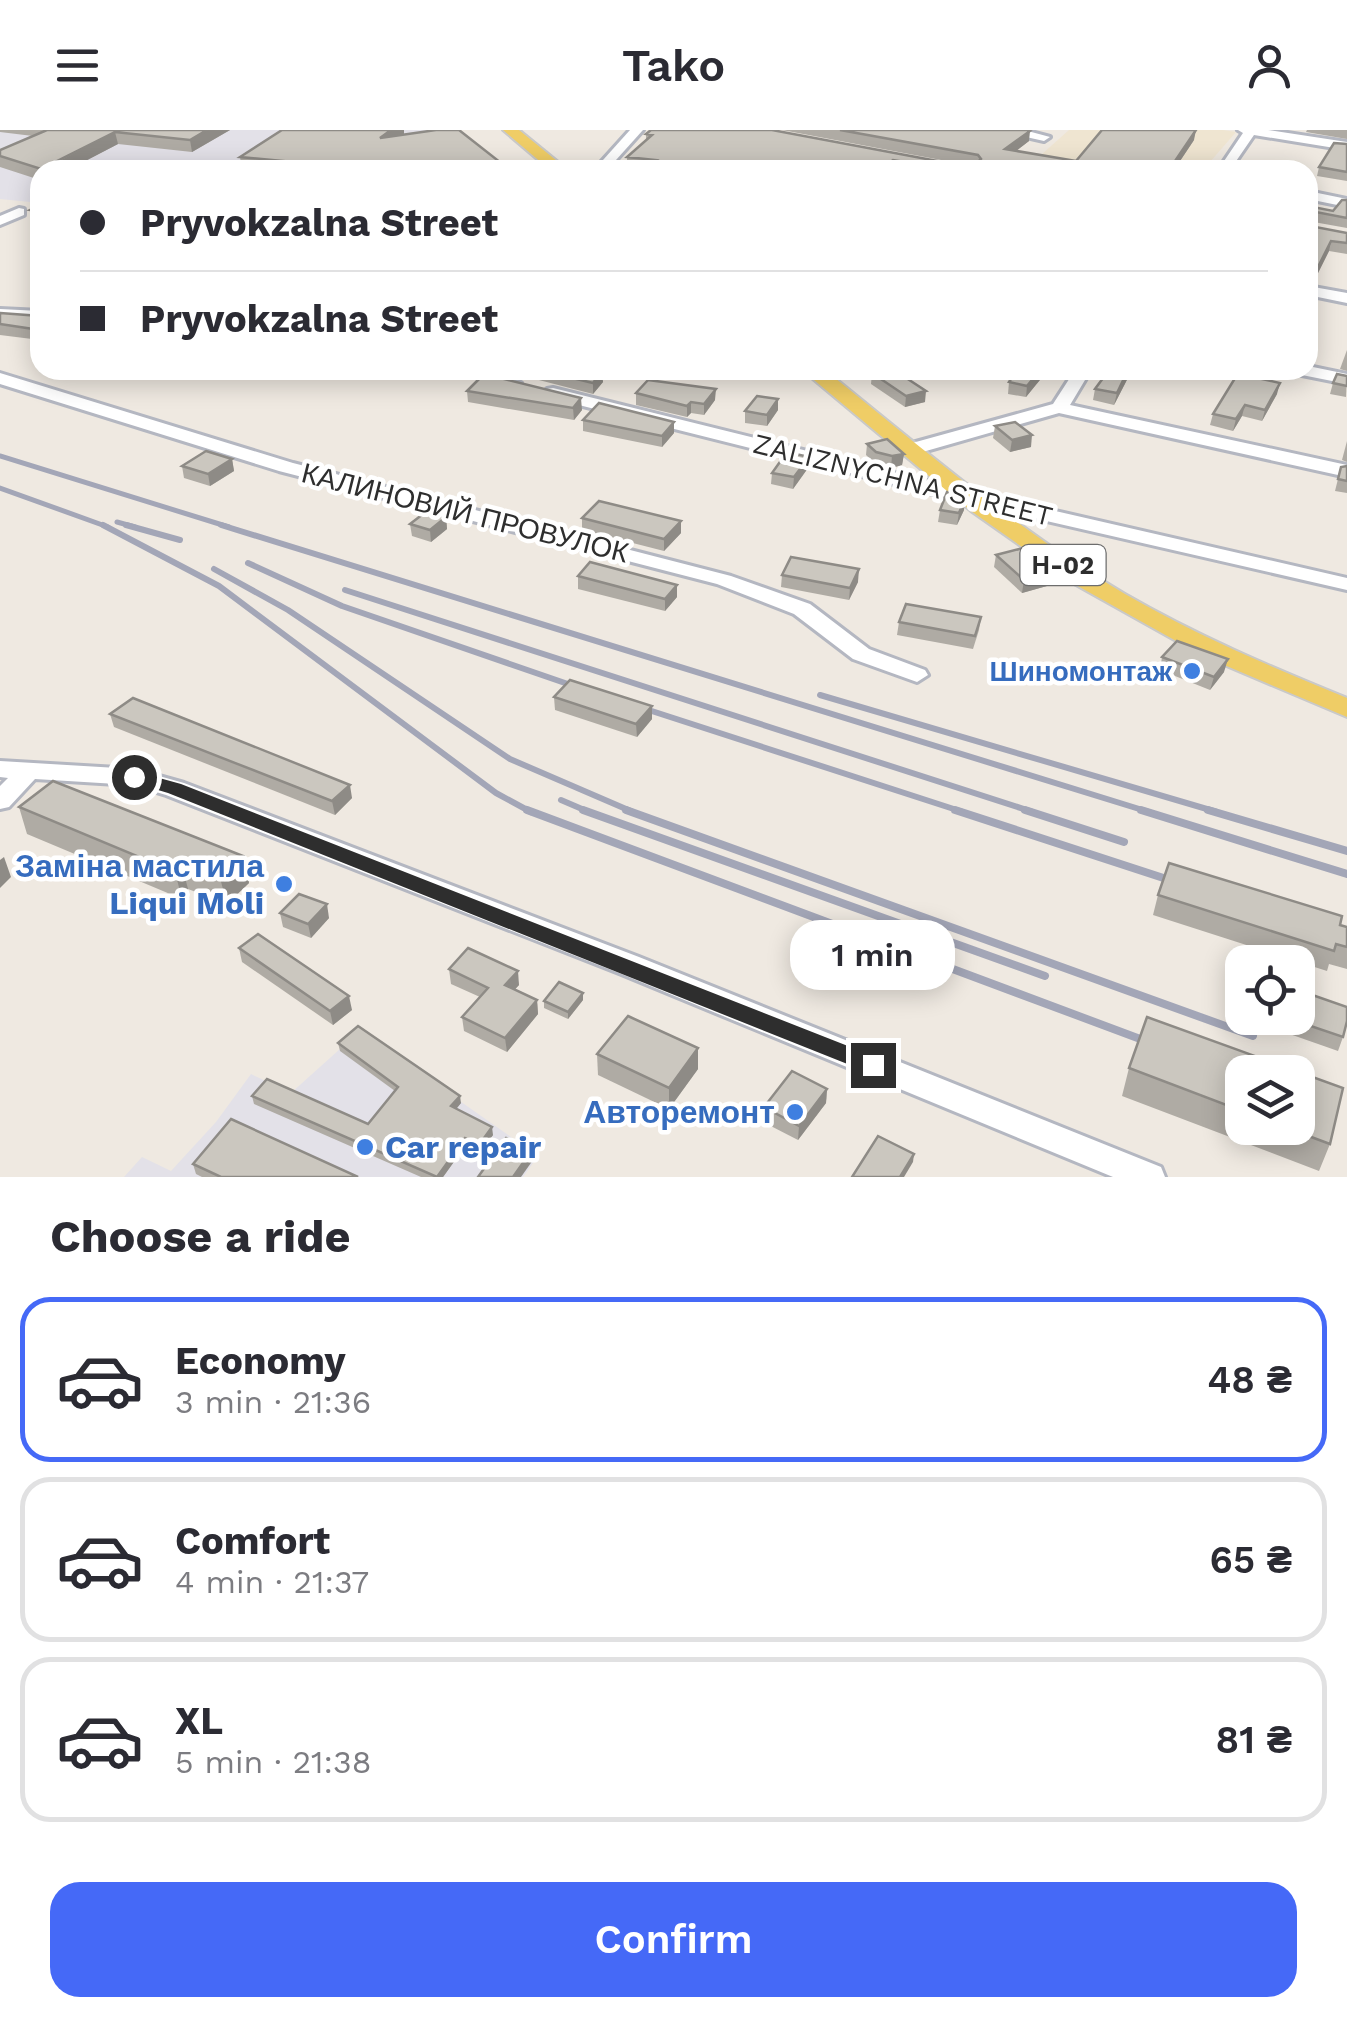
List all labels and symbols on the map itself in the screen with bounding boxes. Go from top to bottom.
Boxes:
street label: ZALIZNYCHNA STREET [750,427,1056,533]
street label: КАЛИНОВИЙ ПРОВУЛОК [298,456,632,570]
road number: Н-02 [1020,545,1106,585]
place label: Шиномонтаж [990,655,1173,688]
marker: Шиномонтаж [1181,660,1203,682]
route start [112,755,157,800]
place label: Заміна мастила Liqui Moli [15,847,264,922]
marker: Заміна мастила Liqui Moli [273,873,295,895]
callout: 1 min [790,920,956,990]
route end [851,1043,896,1088]
place label: Авторемонт [583,1093,775,1131]
marker: Авторемонт [784,1101,806,1123]
place label: Car repair [385,1128,542,1166]
marker: Car repair [354,1136,376,1158]

